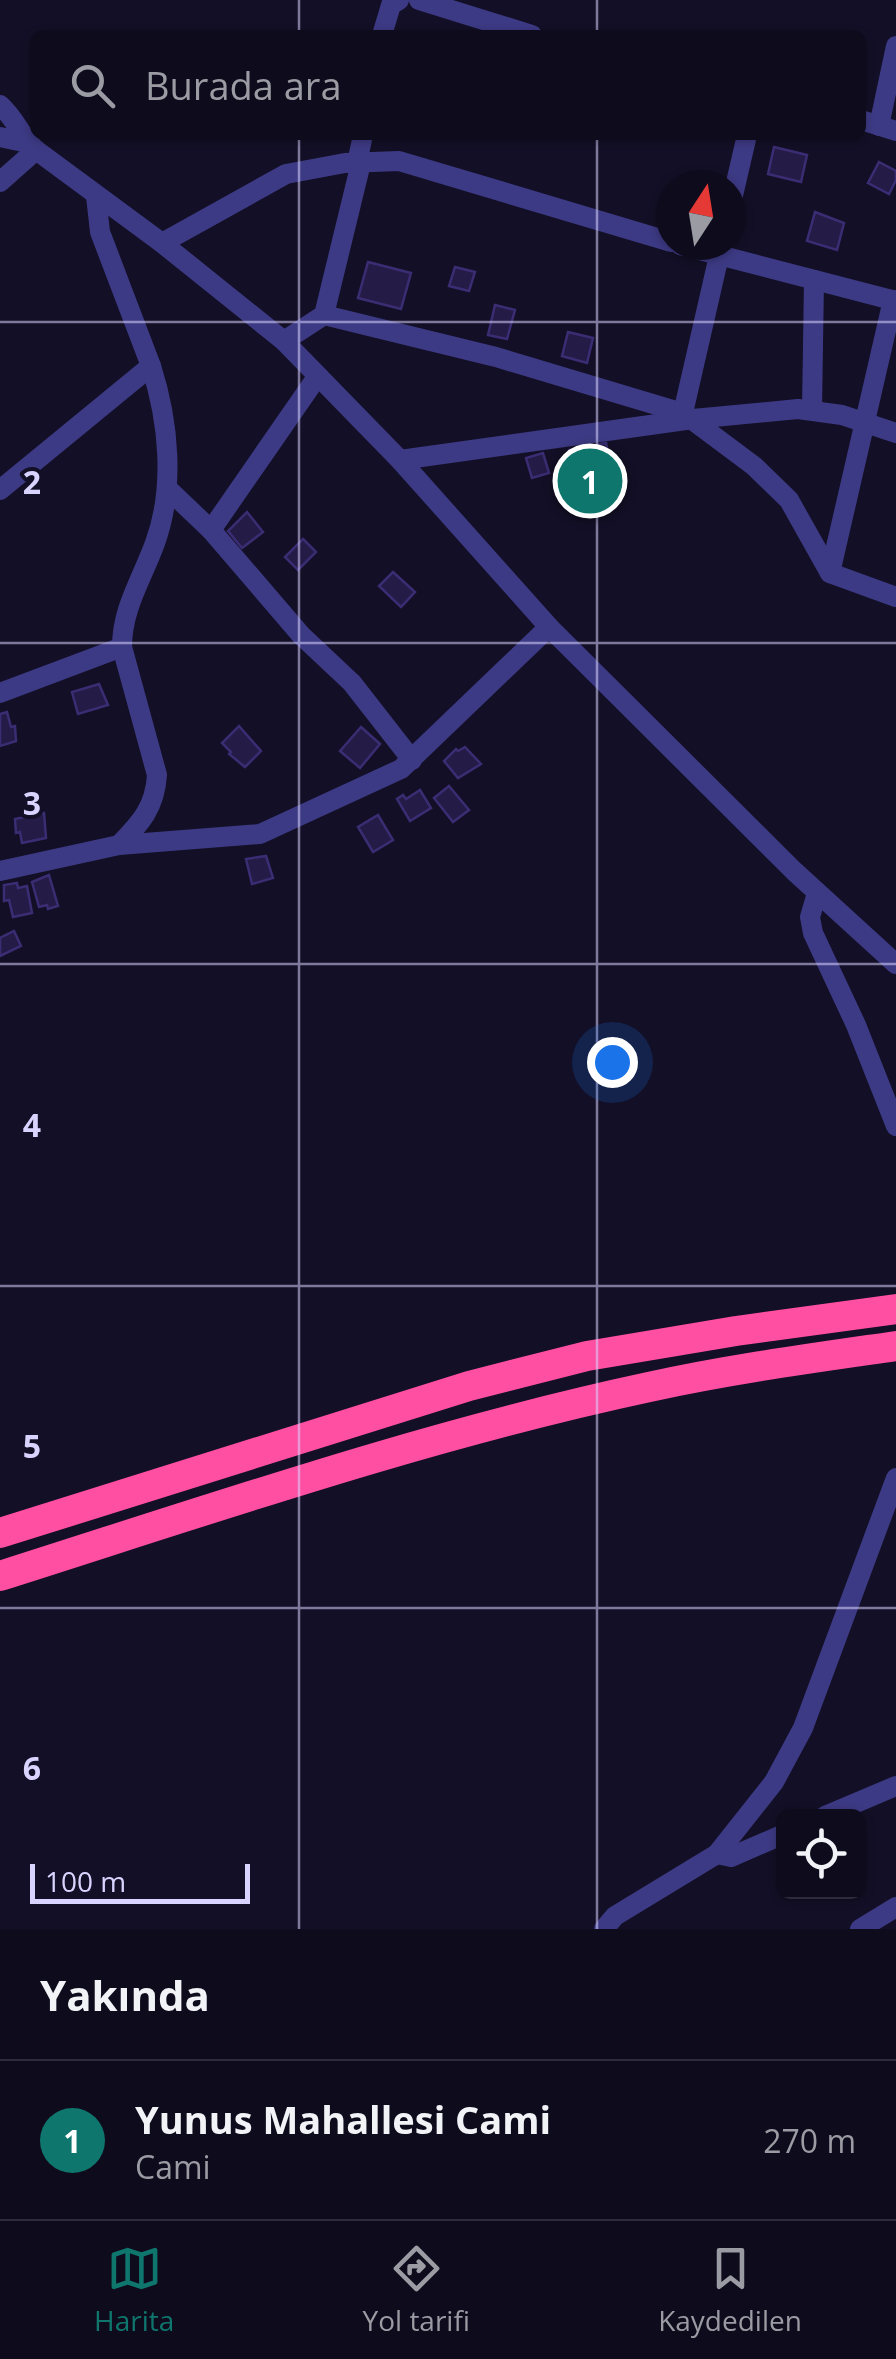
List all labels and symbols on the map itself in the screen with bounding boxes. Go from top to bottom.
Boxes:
north arrow [656,170,746,260]
pin: 1 [558,444,622,518]
text: 2 [23,460,41,503]
text: 3 [23,781,41,824]
your location [587,1037,638,1088]
text: 4 [23,1103,41,1146]
text: 5 [23,1424,41,1467]
text: 6 [23,1746,41,1789]
scale bar [30,1859,250,1904]

